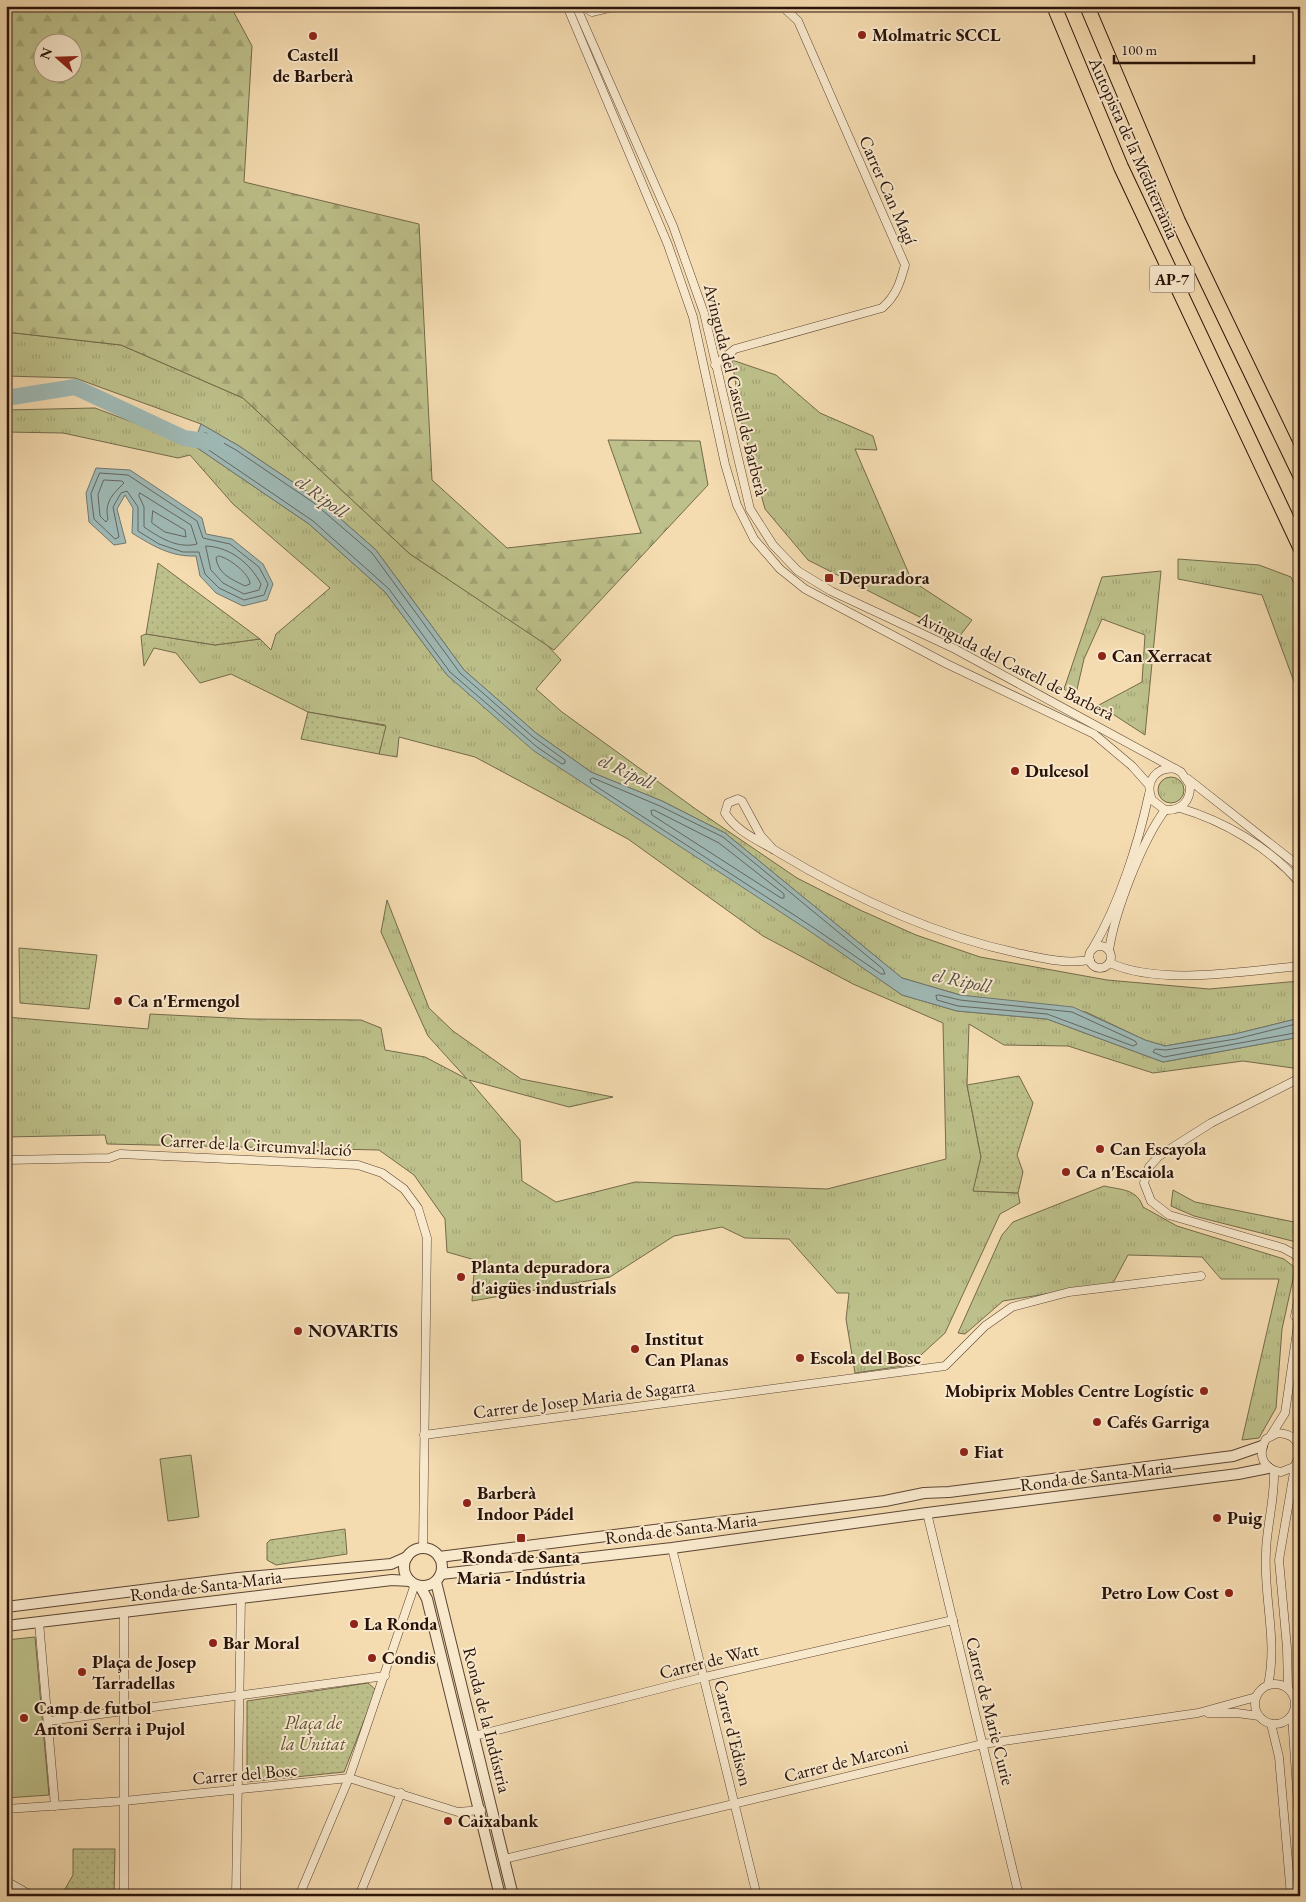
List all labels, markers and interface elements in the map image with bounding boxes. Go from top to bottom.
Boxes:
place label: Molmatric SCCL [872,23,1001,46]
marker: Molmatric SCCL [856,29,868,41]
marker: Castell de Barberà [307,30,319,42]
north arrow [32,32,82,82]
scale bar [1114,32,1254,64]
text: 100 m [1121,40,1158,59]
place label: Castell de Barberà [273,43,353,87]
text: N [35,45,56,62]
street label: Autopista de la Mediterrània [1084,52,1185,243]
street label: Carrer Can Magí [854,132,923,248]
road number: AP-7 [1150,266,1194,292]
street label: Avinguda del Castell de Barberà [699,280,774,499]
water label: el Ripoll [290,469,354,524]
place label: Depuradora [839,566,930,589]
marker: Depuradora [823,572,835,584]
street label: Avinguda del Castell de Barberà [913,605,1119,726]
place label: Can Xerracat [1112,644,1212,667]
marker: Can Xerracat [1096,650,1108,662]
water label: el Ripoll [595,748,659,796]
place label: Dulcesol [1025,759,1089,782]
marker: Dulcesol [1009,765,1021,777]
water label: el Ripoll [930,962,994,999]
place label: Ca n'Ermengol [128,989,240,1012]
marker: Ca n'Ermengol [112,995,124,1007]
street label: Carrer de la Circumval·lació [160,1128,353,1161]
place label: Can Escayola [1110,1137,1207,1160]
marker: Can Escayola [1094,1143,1106,1155]
place label: Ca n'Escaiola [1076,1160,1174,1183]
marker: Ca n'Escaiola [1060,1166,1072,1178]
place label: Planta depuradora d'aigües industrials [471,1255,616,1299]
marker: Planta depuradora d'aigües industrials [455,1271,467,1283]
place label: NOVARTIS [308,1319,398,1342]
marker: NOVARTIS [292,1325,304,1337]
place label: Institut Can Planas [645,1327,728,1371]
marker: Institut Can Planas [629,1343,641,1355]
place label: Escola del Bosc [810,1346,922,1369]
marker: Escola del Bosc [794,1352,806,1364]
street label: Carrer de Josep Maria de Sagarra [472,1373,697,1424]
place label: Mobiprix Mobles Centre Logístic [945,1379,1195,1402]
marker: Mobiprix Mobles Centre Logístic [1198,1385,1210,1397]
place label: Cafés Garriga [1107,1410,1210,1433]
marker: Cafés Garriga [1091,1416,1103,1428]
place label: Fiat [974,1440,1004,1463]
marker: Fiat [958,1446,970,1458]
street label: Ronda de Santa Maria [1019,1455,1174,1496]
place label: Barberà Indoor Pádel [477,1481,574,1525]
marker: Barberà Indoor Pádel [461,1497,473,1509]
place label: Puig [1227,1506,1263,1529]
street label: Ronda de Santa Maria [604,1508,759,1549]
marker: Puig [1211,1512,1223,1524]
marker: Ronda de Santa Maria - Indústria [515,1532,527,1544]
place label: Ronda de Santa Maria - Indústria [456,1545,586,1589]
street label: Ronda de Santa Maria [129,1565,284,1606]
place label: Petro Low Cost [1101,1581,1219,1604]
marker: Petro Low Cost [1223,1587,1235,1599]
place label: La Ronda [364,1612,438,1635]
marker: La Ronda [348,1618,360,1630]
place label: Bar Moral [223,1631,300,1654]
street label: Carrer de Marie Curie [961,1634,1020,1787]
marker: Bar Moral [207,1637,219,1649]
street label: Carrer de Watt [657,1637,761,1684]
street label: Ronda de la Indústria [458,1645,517,1796]
place label: Condis [382,1646,436,1669]
place label: Plaça de Josep Tarradellas [92,1650,196,1694]
marker: Condis [366,1652,378,1664]
marker: Plaça de Josep Tarradellas [76,1666,88,1678]
street label: Carrer d'Edison [709,1677,758,1789]
place label: Camp de futbol Antoni Serra i Pujol [33,1696,185,1740]
park label: Plaça de la Unitat [281,1711,346,1755]
marker: Camp de futbol Antoni Serra i Pujol [18,1712,30,1724]
street label: Carrer de Marconi [781,1734,911,1787]
street label: Carrer del Bosc [192,1757,298,1790]
place label: Caixabank [458,1809,539,1832]
marker: Caixabank [442,1815,454,1827]

